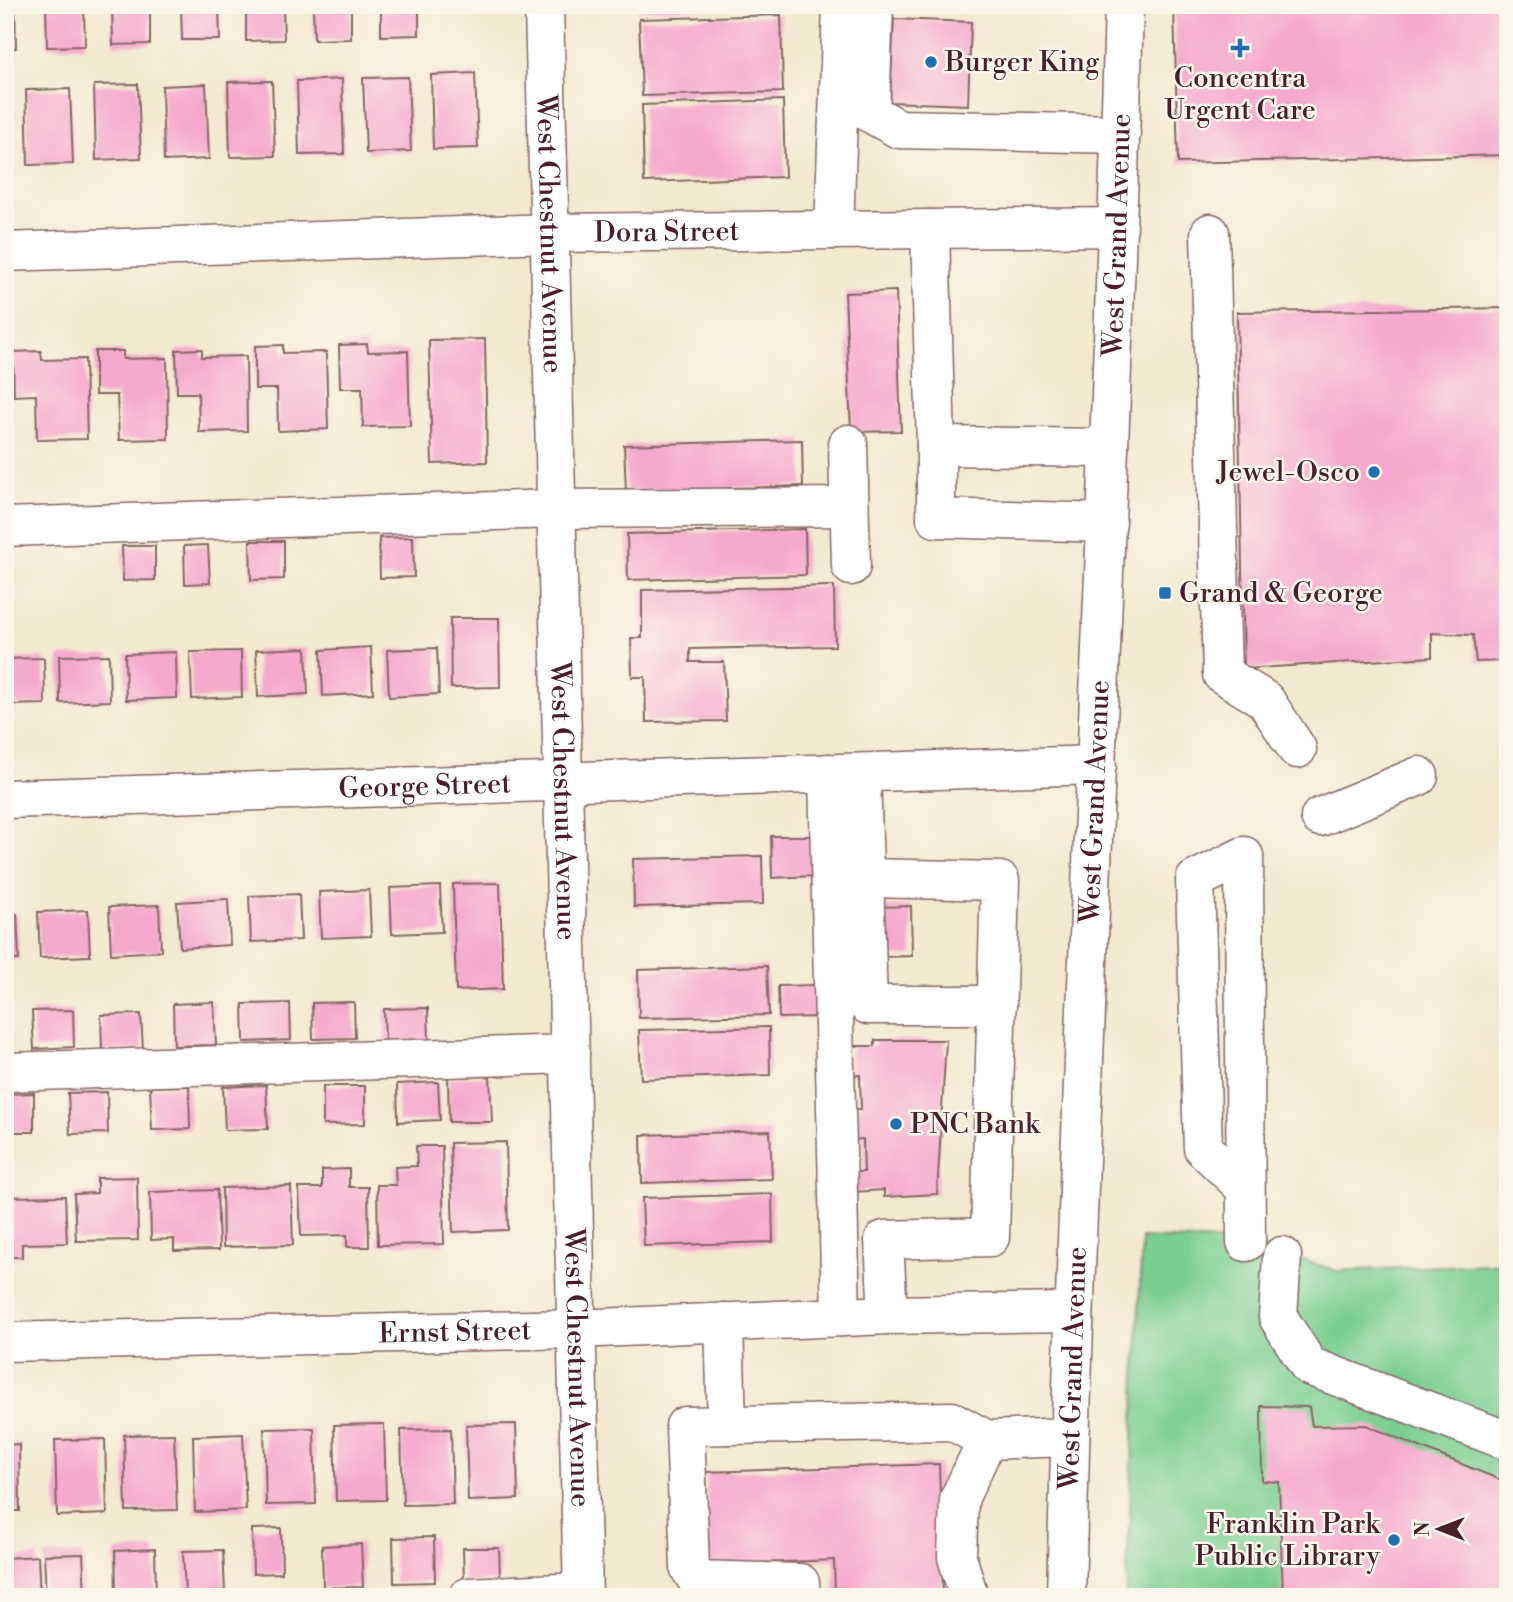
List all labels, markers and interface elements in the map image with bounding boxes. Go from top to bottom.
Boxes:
marker: Concentra Urgent Care [1230,38,1250,58]
place label: Burger King [944,45,1100,80]
marker: Burger King [923,54,939,70]
place label: Concentra Urgent Care [1164,61,1316,128]
street label: West Chestnut Avenue [529,93,571,374]
street label: West Grand Avenue [1095,113,1138,358]
street label: Dora Street [594,213,740,250]
place label: Jewel-Osco [1216,455,1360,490]
marker: Jewel-Osco [1366,464,1382,480]
place label: Grand & George [1179,576,1383,611]
marker: Grand & George [1157,585,1173,601]
street label: West Chestnut Avenue [543,660,584,941]
street label: West Grand Avenue [1072,679,1117,925]
street label: George Street [338,766,512,806]
place label: PNC Bank [910,1107,1041,1142]
marker: PNC Bank [888,1116,904,1132]
street label: West Chestnut Avenue [556,1227,598,1508]
street label: West Grand Avenue [1051,1246,1094,1491]
street label: Ernst Street [378,1313,532,1351]
north arrow [1404,1494,1474,1564]
place label: Franklin Park Public Library [1195,1507,1381,1574]
text: N [1411,1521,1435,1537]
marker: Franklin Park Public Library [1386,1532,1402,1548]

